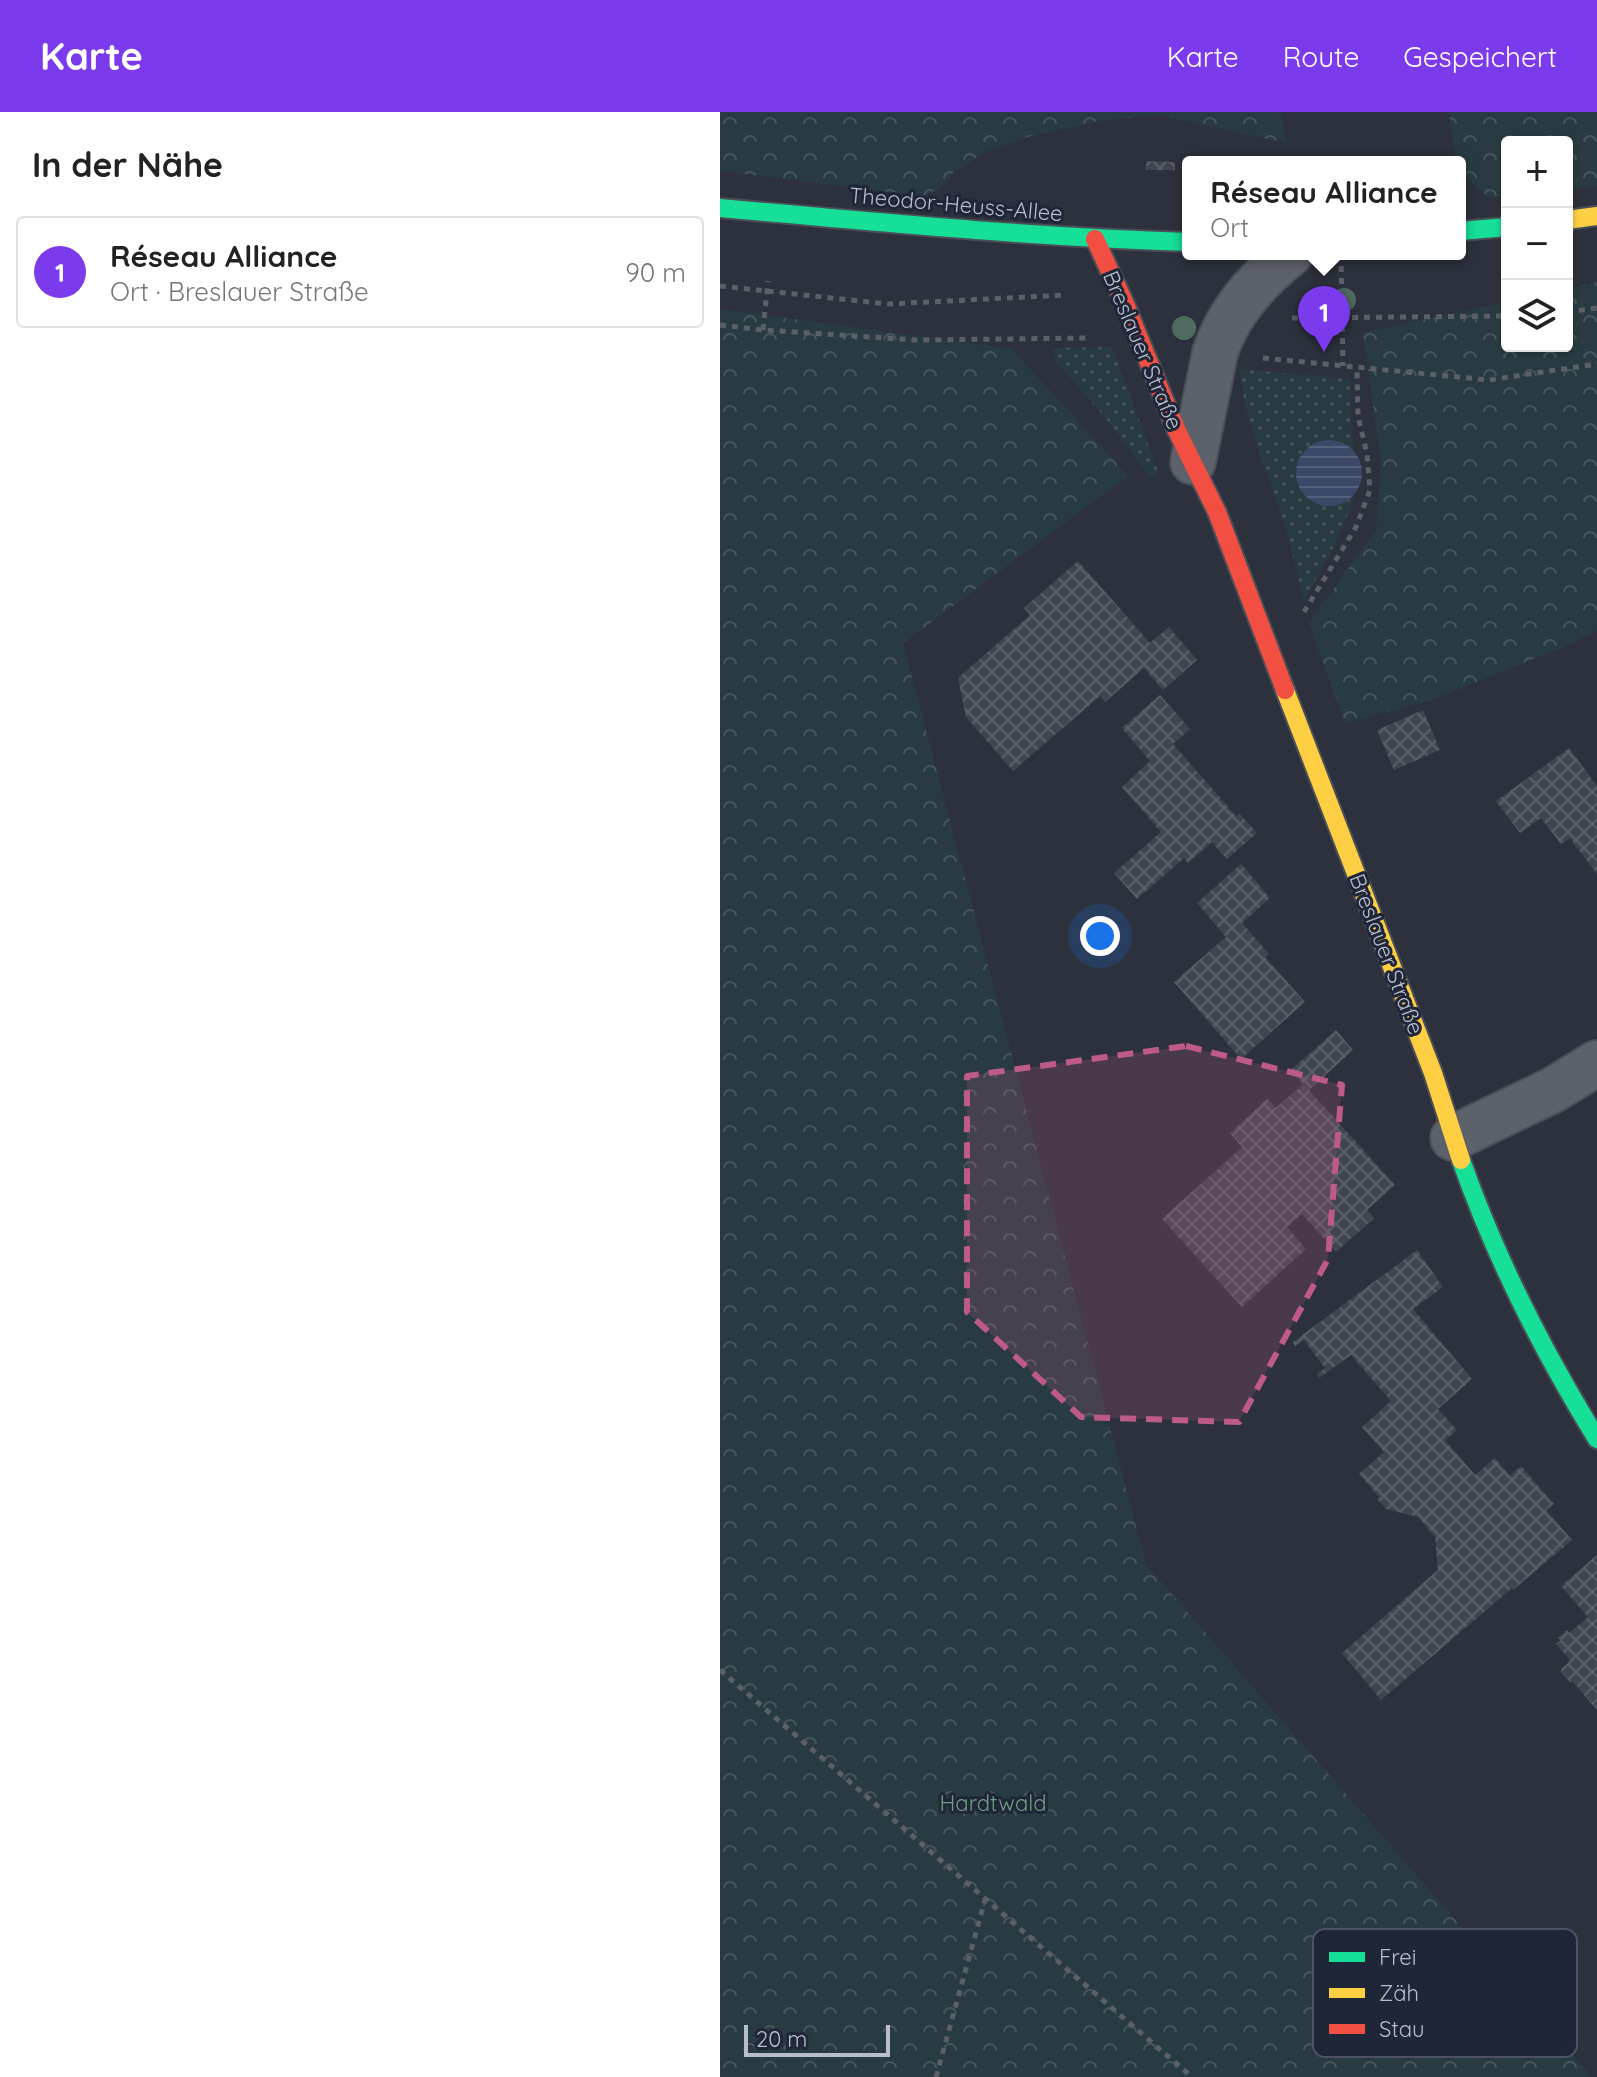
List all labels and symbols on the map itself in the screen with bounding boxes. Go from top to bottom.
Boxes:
street label: Theodor-Heuss-Allee [848,181,1064,227]
street label: Breslauer Straße [1097,266,1189,434]
pin: 1 [1298,286,1350,352]
street label: Breslauer Straße [1344,870,1430,1038]
your location [1080,916,1120,956]
park label: Hardtwald [940,1789,1046,1817]
legend [1313,1929,1577,2057]
text: Frei [1379,1943,1416,1971]
text: Zäh [1379,1979,1419,2007]
text: Stau [1379,2015,1424,2043]
scale bar [744,2021,890,2057]

